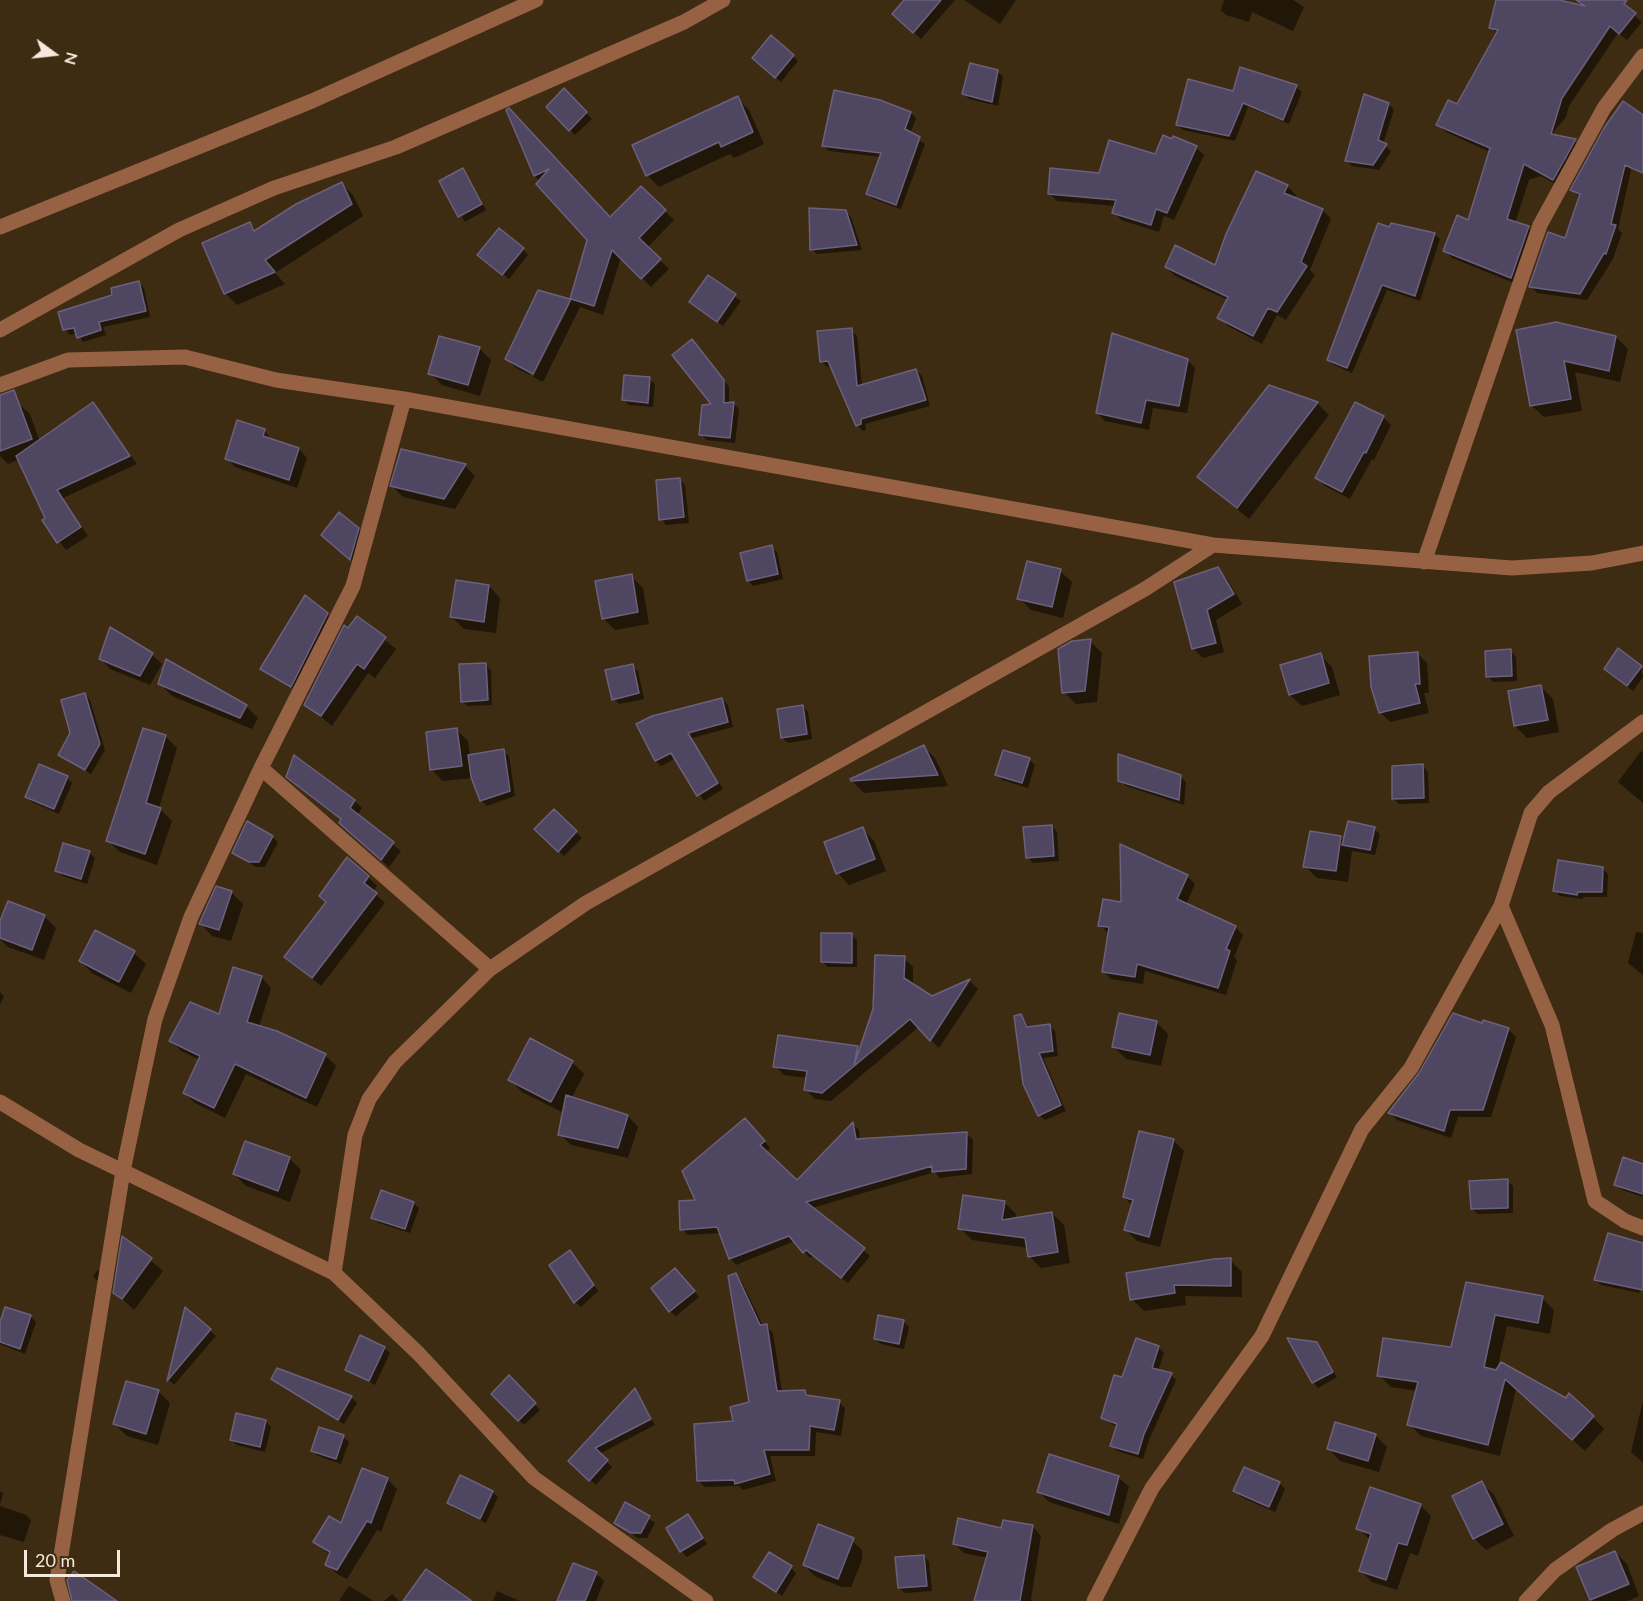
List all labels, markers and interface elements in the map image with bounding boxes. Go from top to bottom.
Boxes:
north arrow [24,24,84,84]
text: N [61,50,83,67]
scale bar [27,1538,123,1576]
text: 20 m [35,1549,75,1571]

